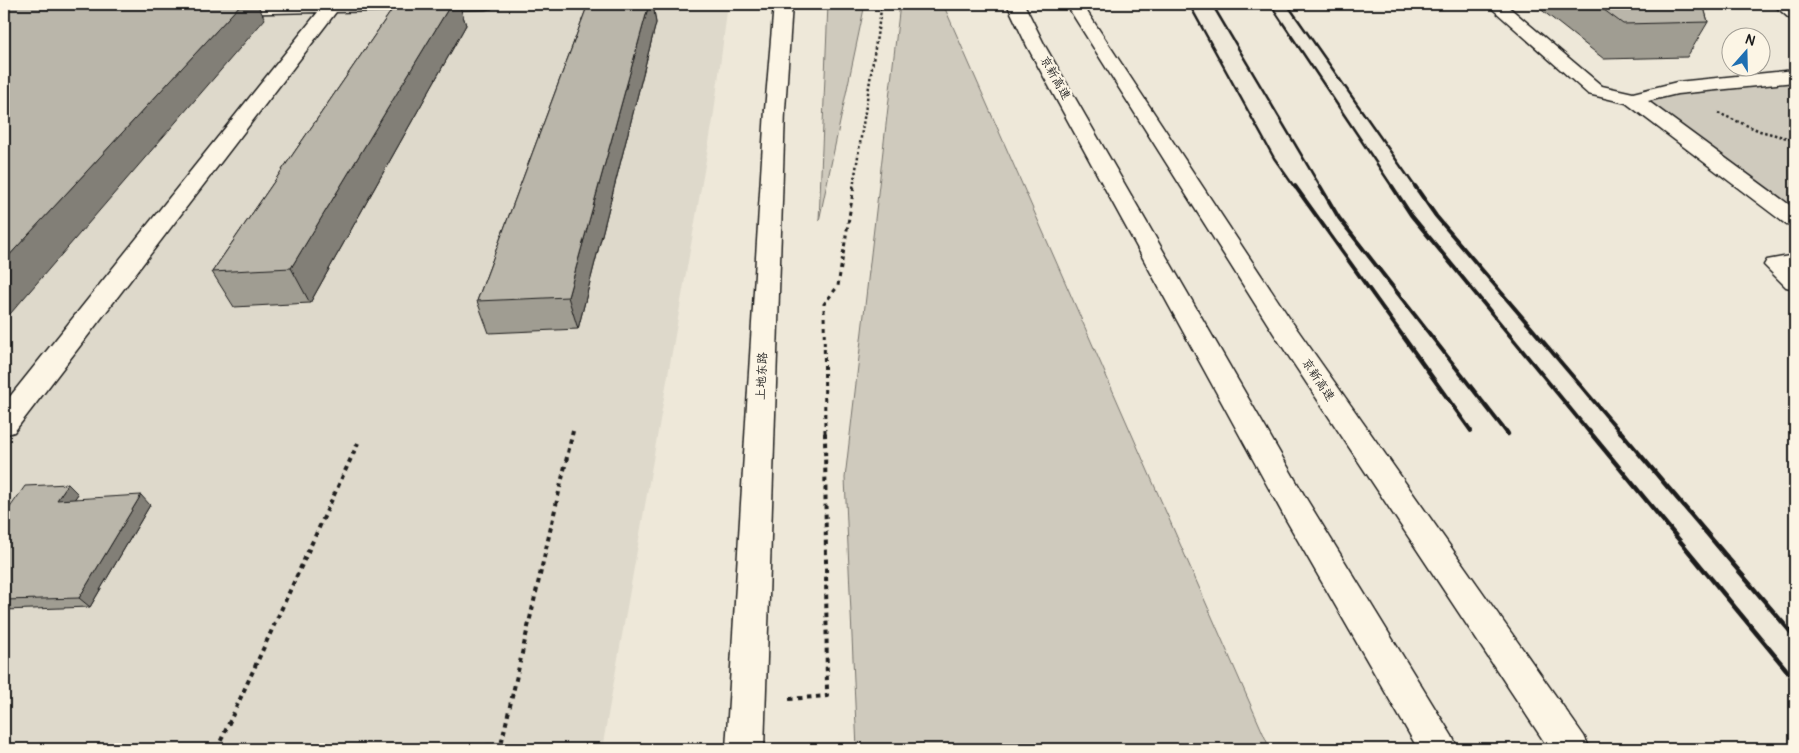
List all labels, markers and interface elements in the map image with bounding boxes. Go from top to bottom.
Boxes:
north arrow [1722,28,1772,78]
text: N [1743,31,1758,50]
street label: 京新高速 [1037,53,1073,103]
street label: 上地东路 [753,352,771,400]
street label: 京新高速 [1298,356,1338,404]

